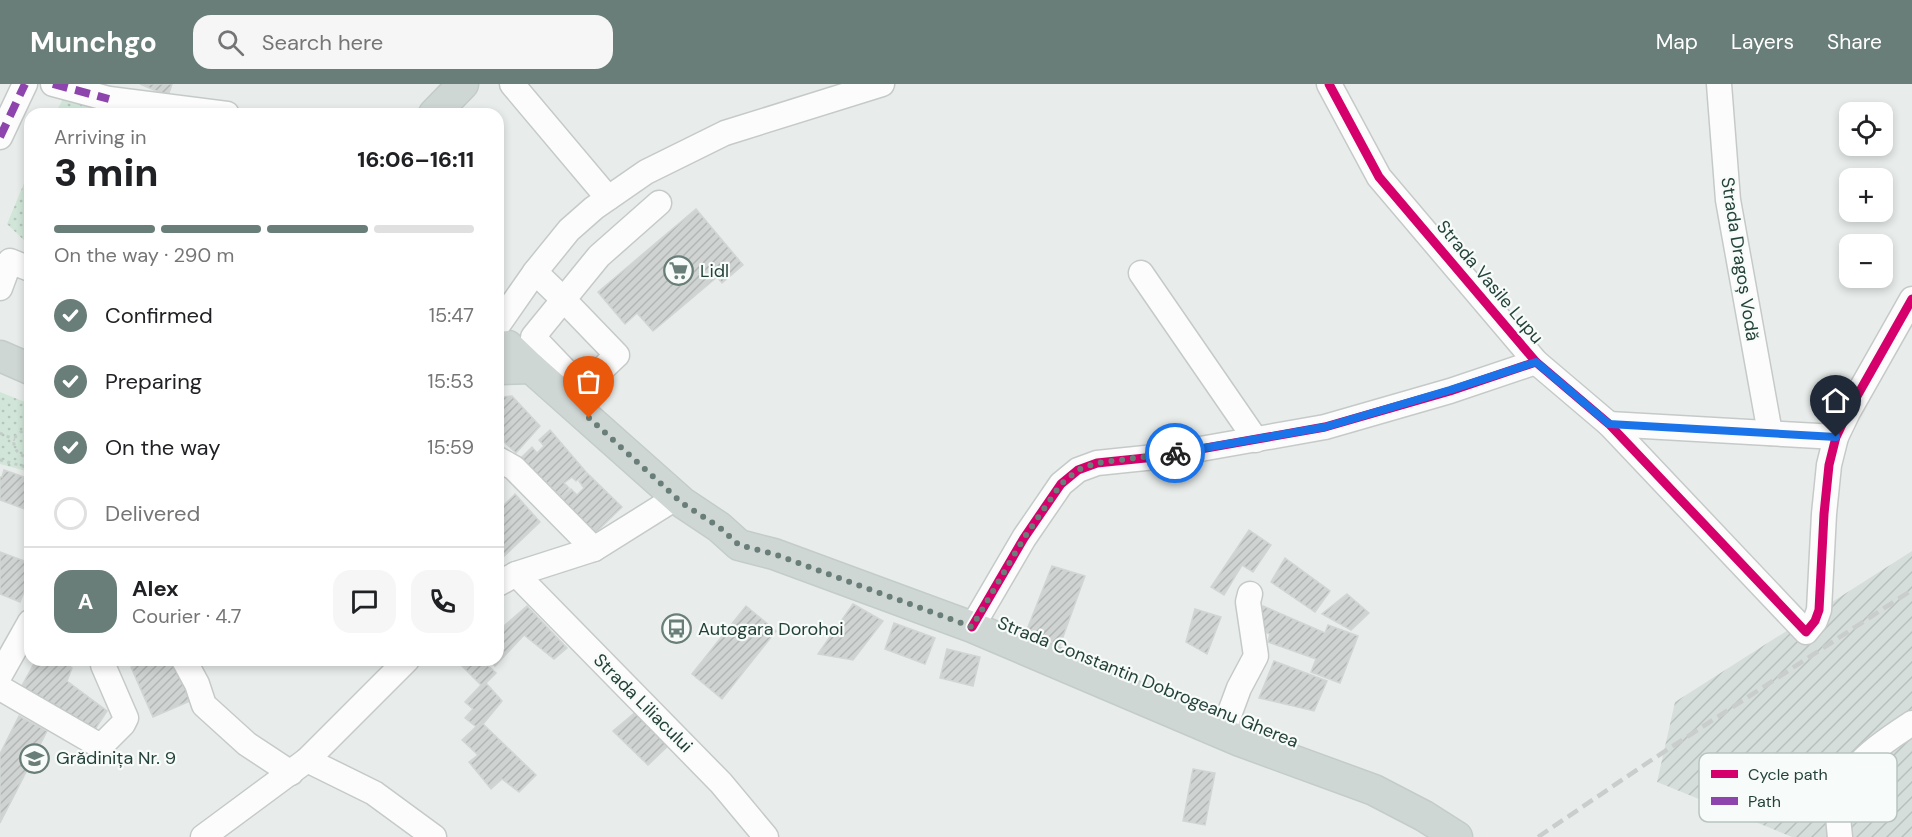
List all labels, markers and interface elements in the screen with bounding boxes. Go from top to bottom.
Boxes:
search box [193,15,613,69]
text: Munchgo [30,24,157,61]
icon: search [214,26,247,59]
text: Search here [262,28,383,57]
text: Map [1656,28,1698,56]
text: Layers [1731,28,1794,56]
text: Share [1827,28,1882,56]
map controls [1839,102,1893,288]
button: locate [1839,102,1893,156]
text: Arriving in [54,124,146,150]
text: 16:06–16:11 [357,145,474,174]
text: 3 min [54,147,159,198]
button: + [1839,168,1893,222]
street label: Strada Dragoș Vodă [1715,175,1765,343]
street label: Strada Vasile Lupu [1431,215,1549,349]
button: − [1839,234,1893,288]
text: On the way · 290 m [54,242,234,268]
supermarket icon: Lidl [663,255,695,287]
place label: Lidl [700,259,729,283]
icon: check [54,299,87,332]
text: Confirmed [105,301,213,330]
text: 15:47 [429,302,474,328]
pin [563,356,614,418]
icon: check [54,365,87,398]
icon: bag [572,365,605,398]
text: Preparing [105,367,202,396]
text: 15:53 [428,368,474,394]
pin [1810,375,1861,437]
icon: home [1819,384,1852,417]
courier [1145,423,1205,483]
icon: check [54,431,87,464]
text: On the way [105,433,220,462]
text: 15:59 [427,434,474,460]
icon: bike [1159,437,1192,470]
text: Delivered [105,499,200,528]
button: chat [333,570,396,633]
button: phone [411,570,474,633]
text: Alex [132,574,179,603]
text: A [78,587,93,616]
text: Courier · 4.7 [132,603,241,629]
street label: Strada Constantin Dobrogeanu Gherea [994,610,1302,754]
bus stop icon: Autogara Dorohoi [661,613,693,645]
place label: Autogara Dorohoi [698,617,844,641]
street label: Strada Liliacului [588,648,698,758]
school or university icon: Grădinița Nr. 9 [19,742,51,774]
place label: Grădinița Nr. 9 [56,746,176,770]
legend [1699,753,1897,822]
text: Cycle path [1748,764,1828,785]
text: Path [1748,791,1781,812]

